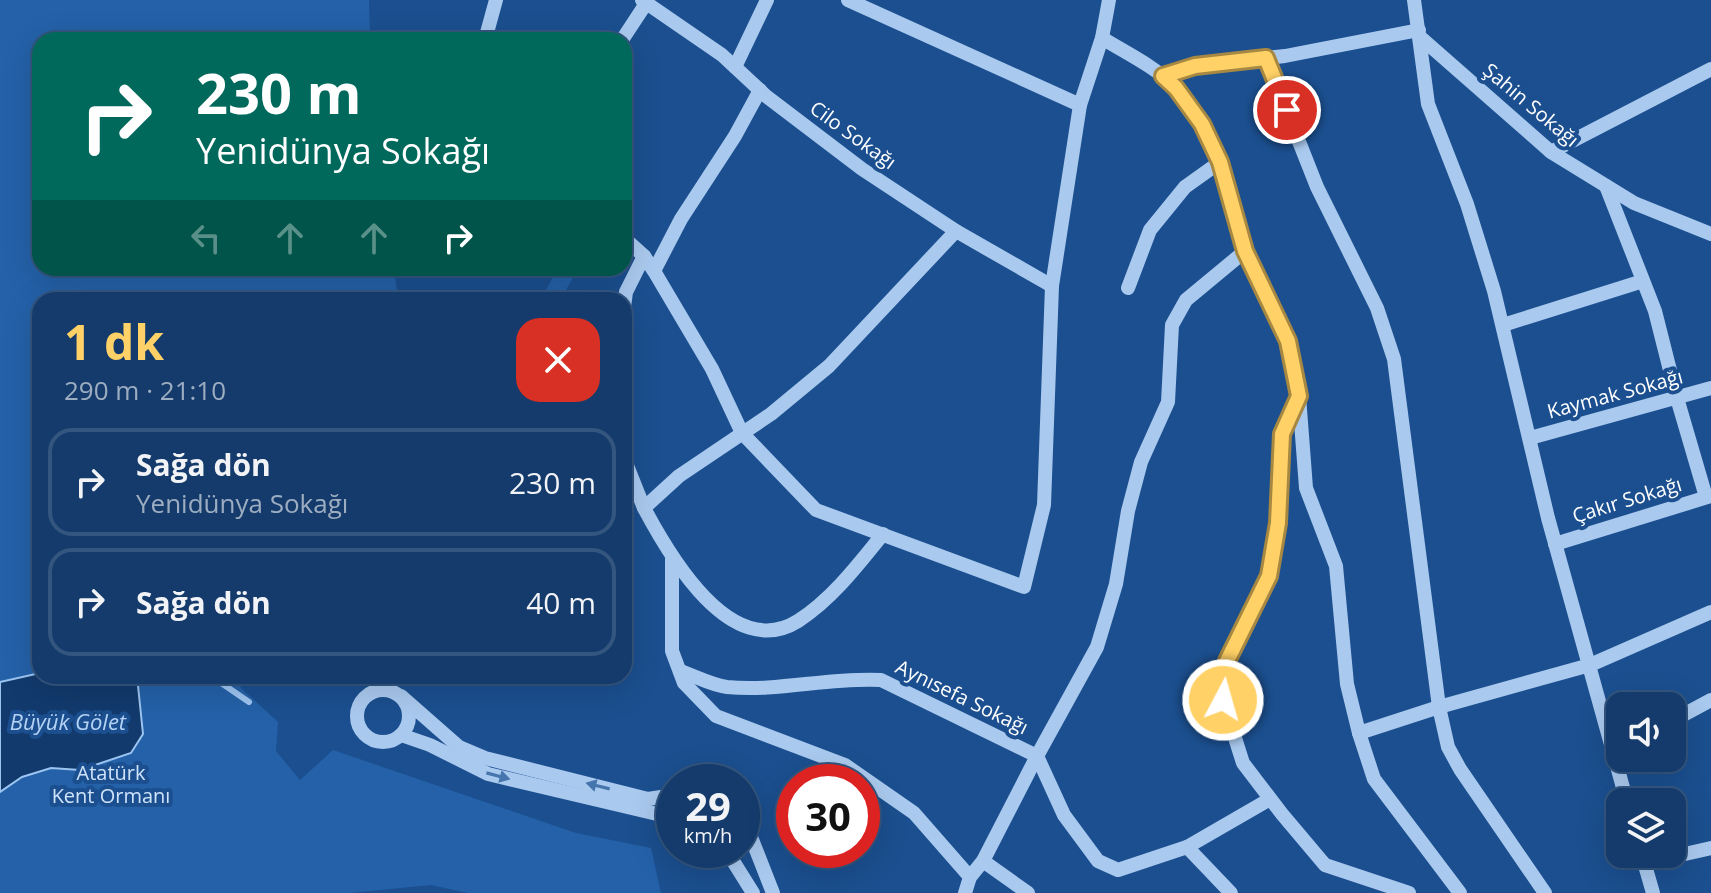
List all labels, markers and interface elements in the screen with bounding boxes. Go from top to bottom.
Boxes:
text: 230 m [196,54,362,130]
street label: Şahin Sokağı [1478,57,1585,153]
icon: right [64,64,168,168]
pin [1253,76,1321,144]
icon: arrive [1265,88,1309,132]
street label: Cilo Sokağı [805,94,902,175]
text: Yenidünya Sokağı [196,126,490,175]
icon: left [184,216,228,260]
icon: ahead [268,216,312,260]
icon: ahead [352,216,396,260]
icon: right [436,216,480,260]
text: 1 dk [64,309,164,374]
button: close [516,318,600,402]
street label: Kaymak Sokağı [1544,362,1686,425]
text: 290 m · 21:10 [64,372,226,408]
text: Sağa dön [136,444,271,485]
icon: right [68,460,112,504]
text: 230 m [509,462,596,503]
street label: Çakır Sokağı [1569,470,1685,529]
text: Yenidünya Sokağı [136,485,348,521]
icon: right [68,580,112,624]
text: Sağa dön [136,582,271,623]
text: 40 m [526,582,596,623]
street label: Aynısefa Sokağı [891,653,1033,740]
position arrow [1181,658,1265,742]
map controls [1606,692,1686,868]
button: sound [1606,692,1686,772]
water label: Büyük Gölet [10,706,127,736]
park label: Atatürk Kent Ormanı [52,759,170,809]
speed limit sign: 30 [776,764,880,868]
one-way arrow [487,770,511,783]
text: 29 [685,778,731,833]
one-way arrow [585,780,610,792]
button: layers [1606,788,1686,868]
text: km/h [684,822,732,849]

